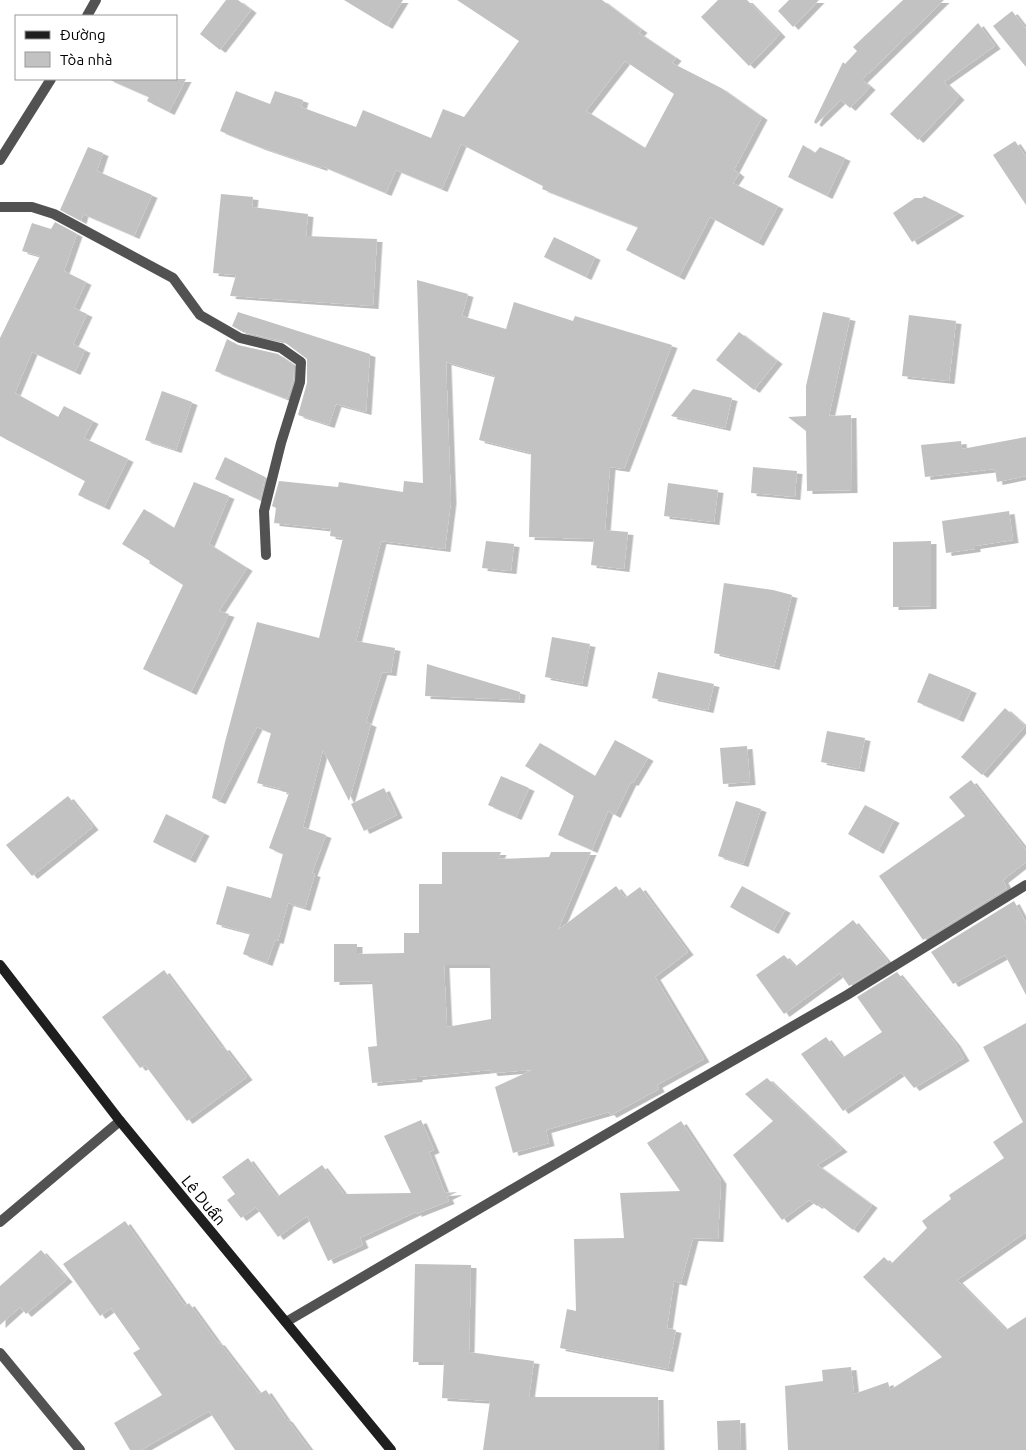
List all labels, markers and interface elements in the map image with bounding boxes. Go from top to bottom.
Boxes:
legend [15,15,178,80]
text: Đường [60,26,106,43]
text: Tòa nhà [60,51,112,68]
street label: Lê Duẩn [178,1172,230,1228]

